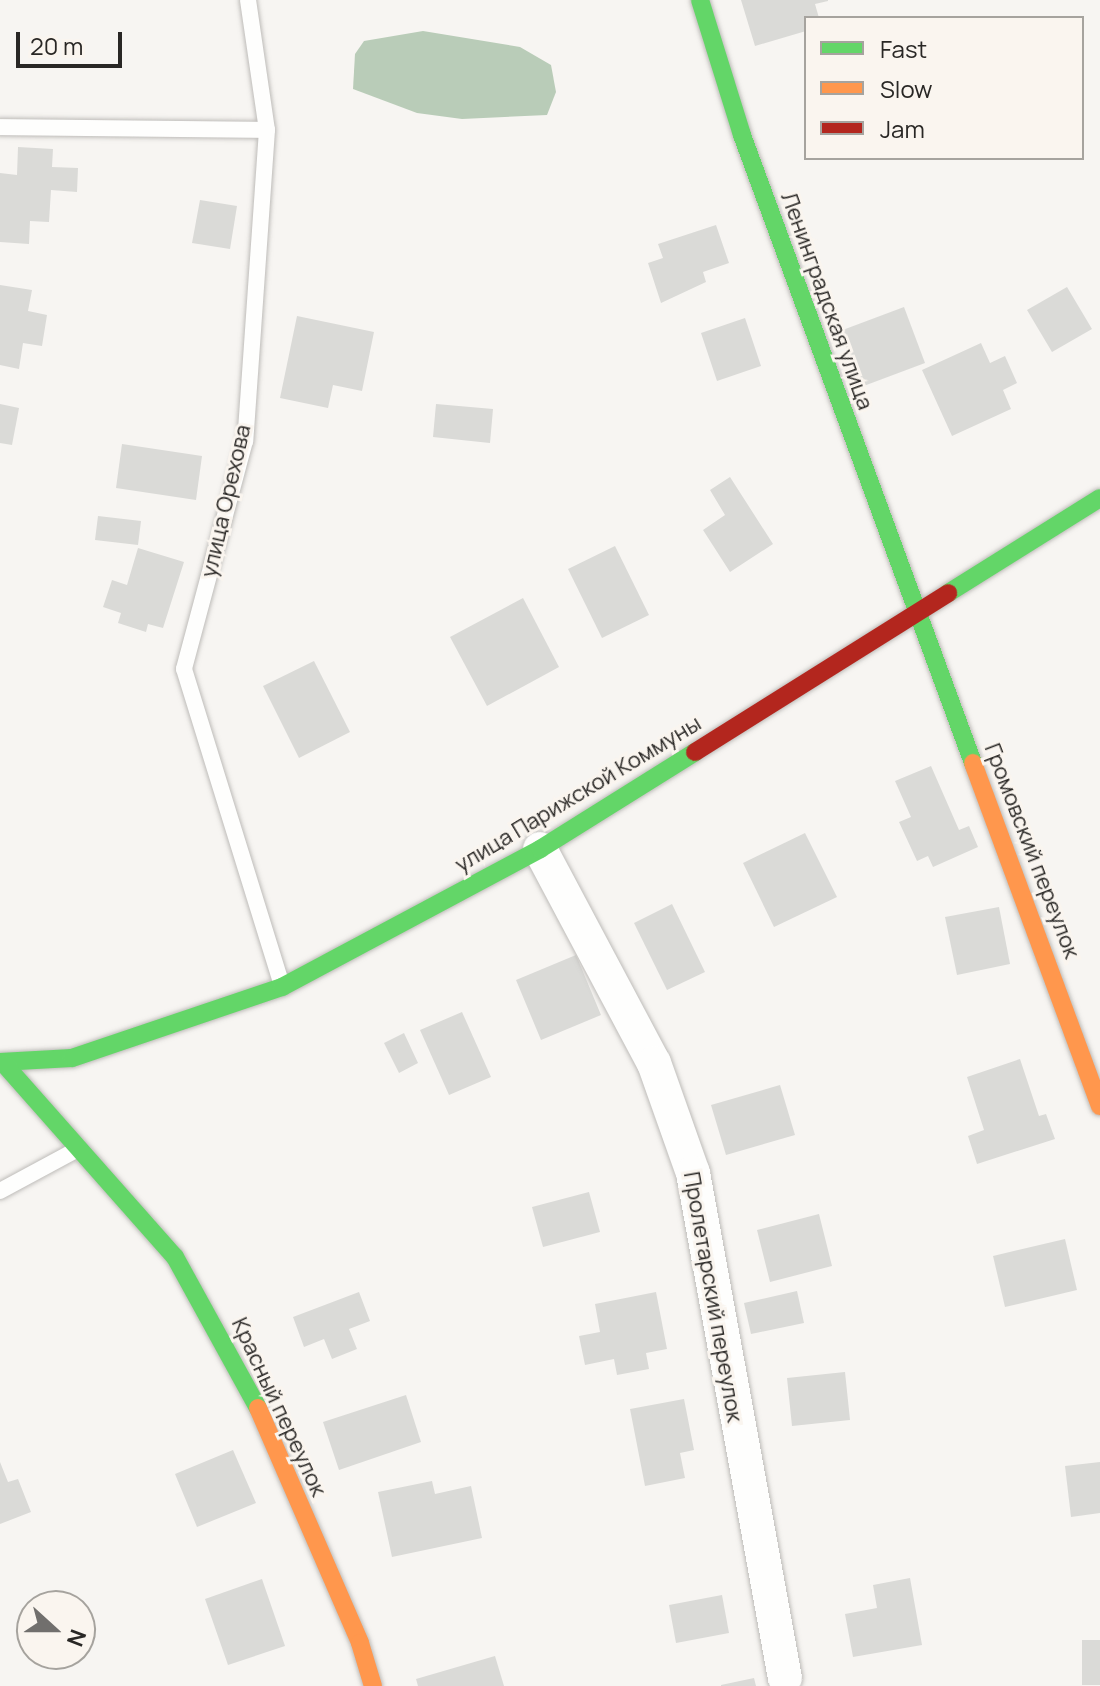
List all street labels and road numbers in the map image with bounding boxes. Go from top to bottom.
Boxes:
street label: Ленинградская улица [775,189,879,413]
street label: улица Орехова [196,422,256,580]
street label: улица Парижской Коммуны [450,710,706,878]
street label: Громовский переулок [979,740,1085,962]
street label: Пролетарский переулок [678,1170,748,1424]
street label: Красный переулок [226,1314,332,1500]

